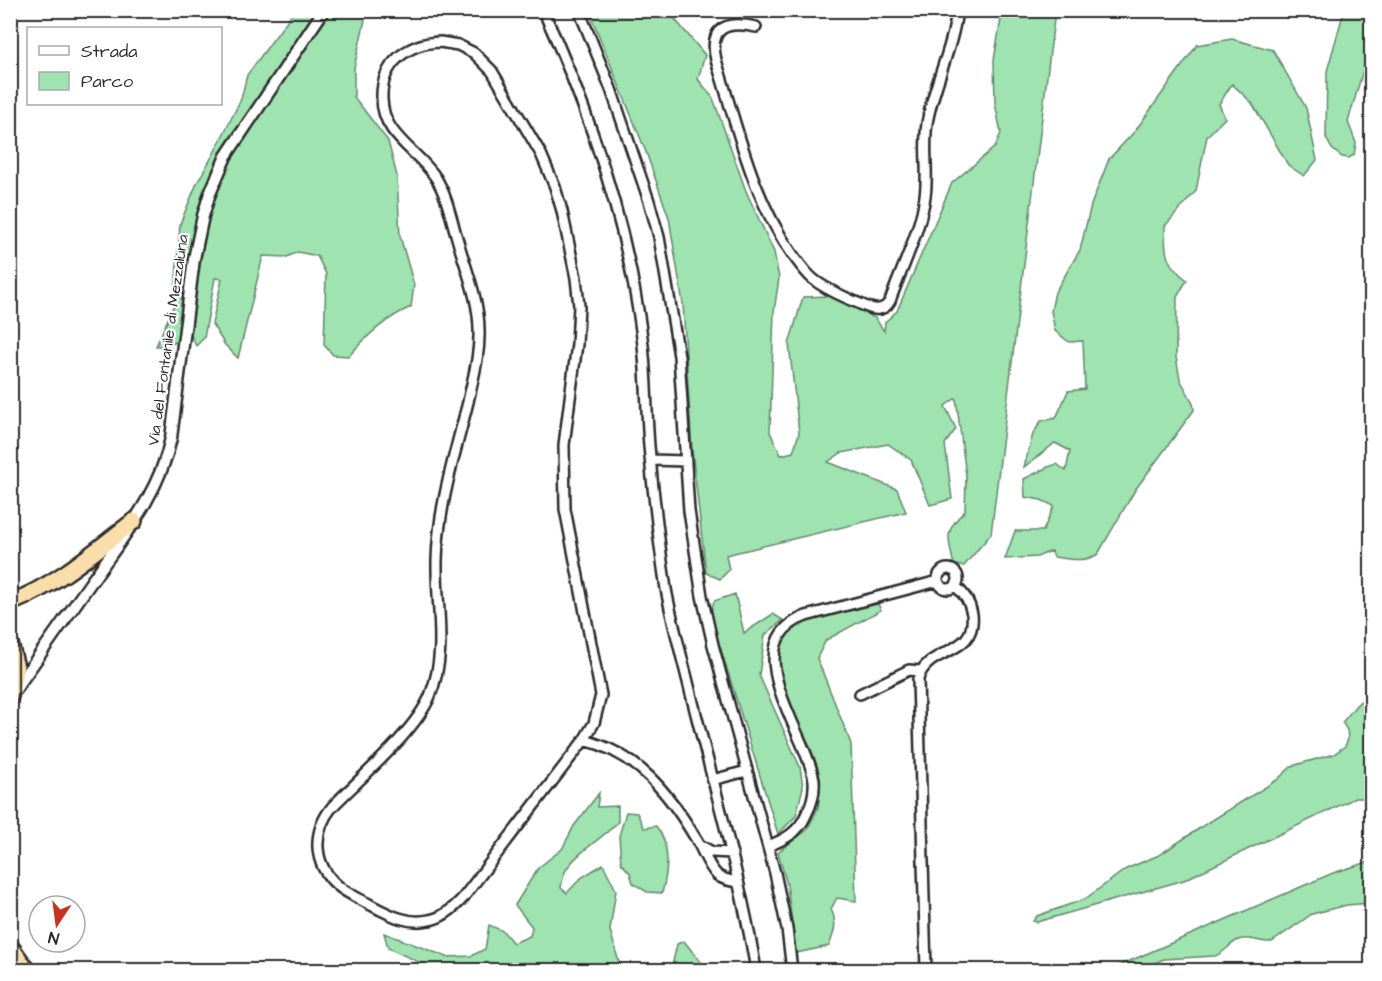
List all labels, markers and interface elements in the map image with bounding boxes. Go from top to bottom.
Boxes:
legend [27,27,222,105]
text: Strada [81,39,137,64]
text: Parco [81,69,133,94]
street label: Via del Fontanile di Mezzaluna [142,233,194,447]
north arrow [27,894,87,954]
text: N [46,926,61,949]

